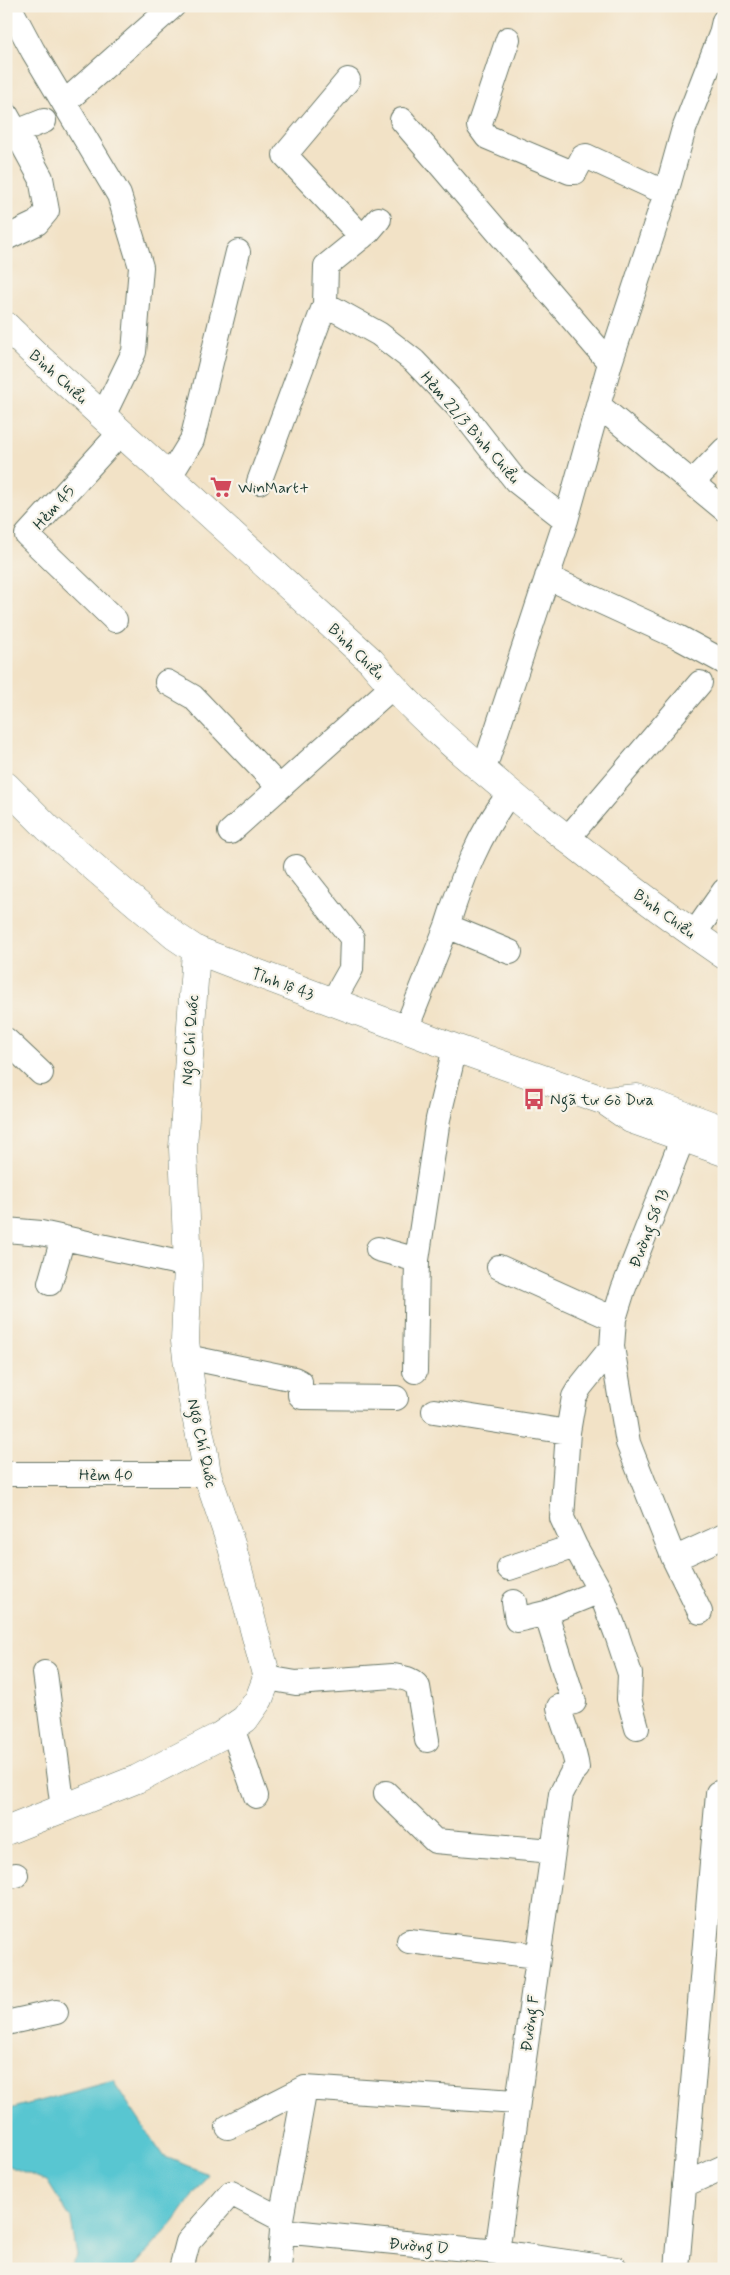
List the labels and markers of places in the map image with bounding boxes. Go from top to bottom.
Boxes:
supermarket icon: WinMart+ [208,474,234,500]
place label: WinMart+ [238,478,310,499]
bus stop icon: Ngã tư Gò Dưa [521,1086,547,1112]
place label: Ngã tư Gò Dưa [550,1090,654,1112]

